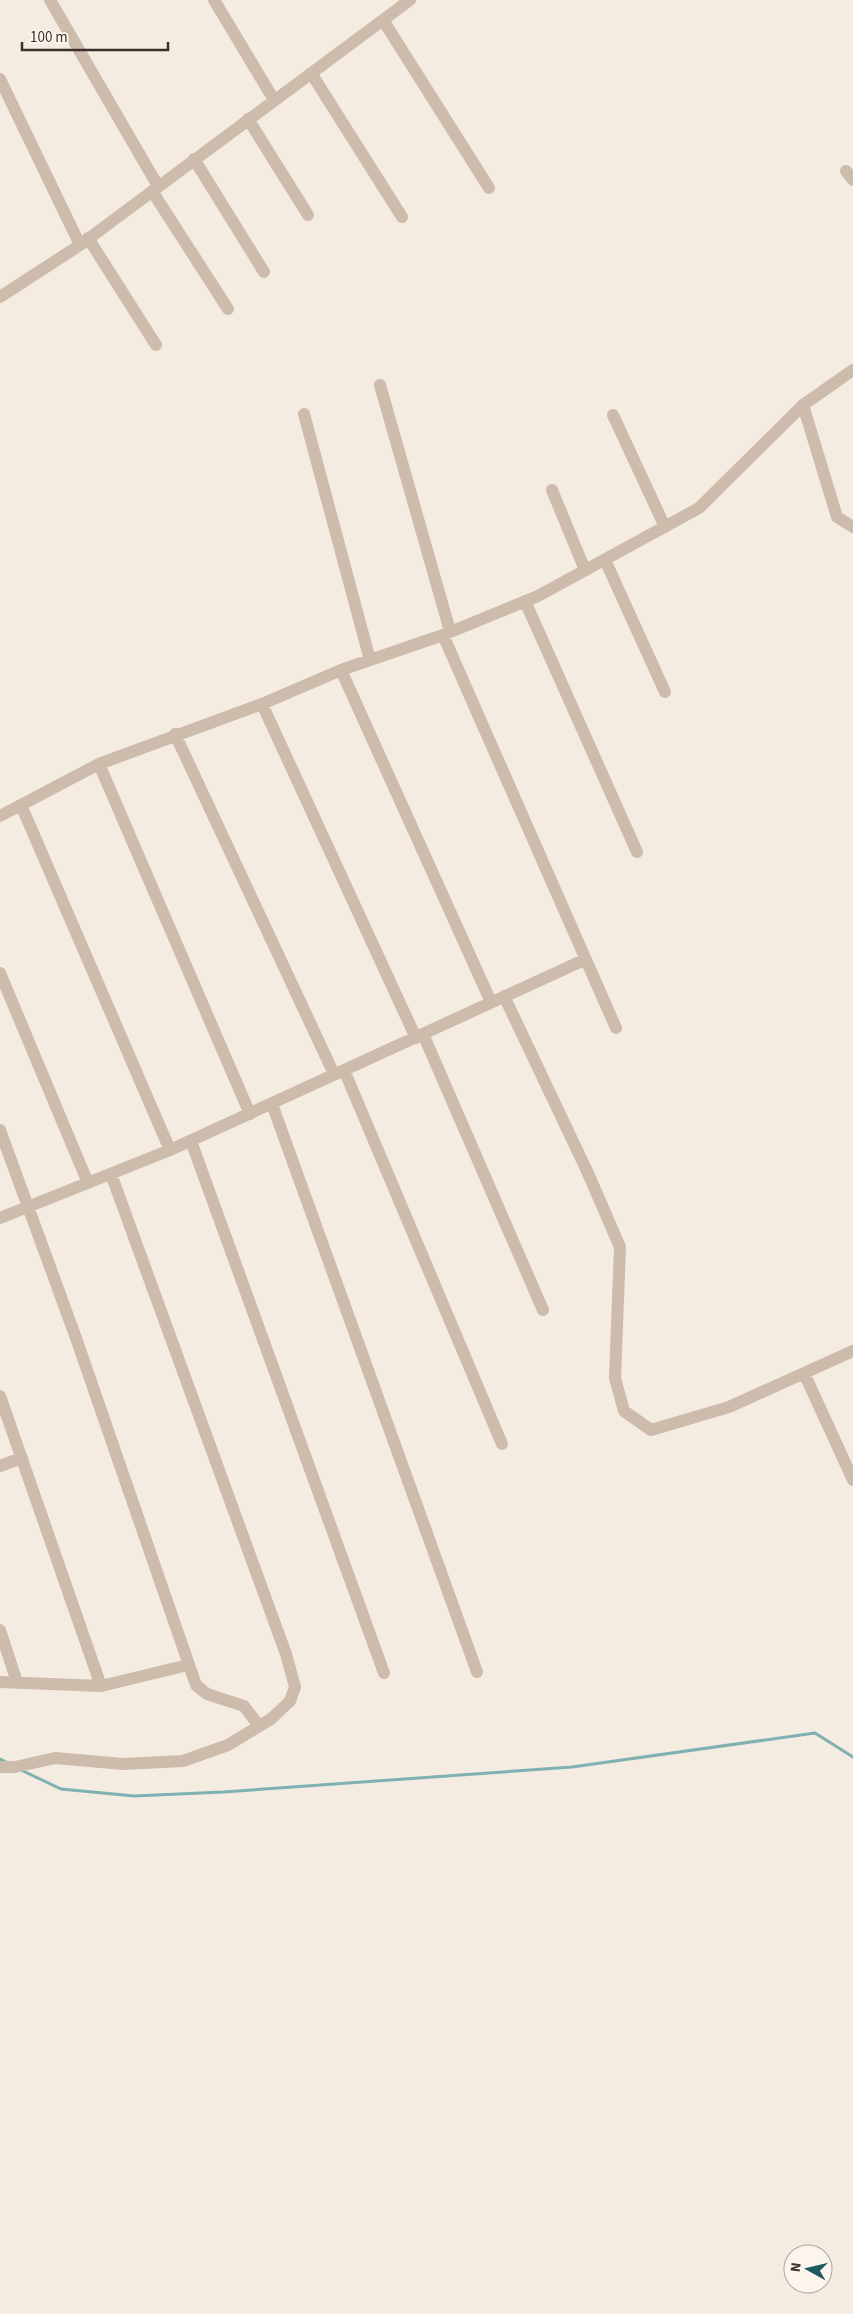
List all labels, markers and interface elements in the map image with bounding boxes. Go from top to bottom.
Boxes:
scale bar [22,20,169,52]
text: 100 m [30,27,68,48]
north arrow [783,2244,833,2294]
text: N [786,2261,807,2273]

